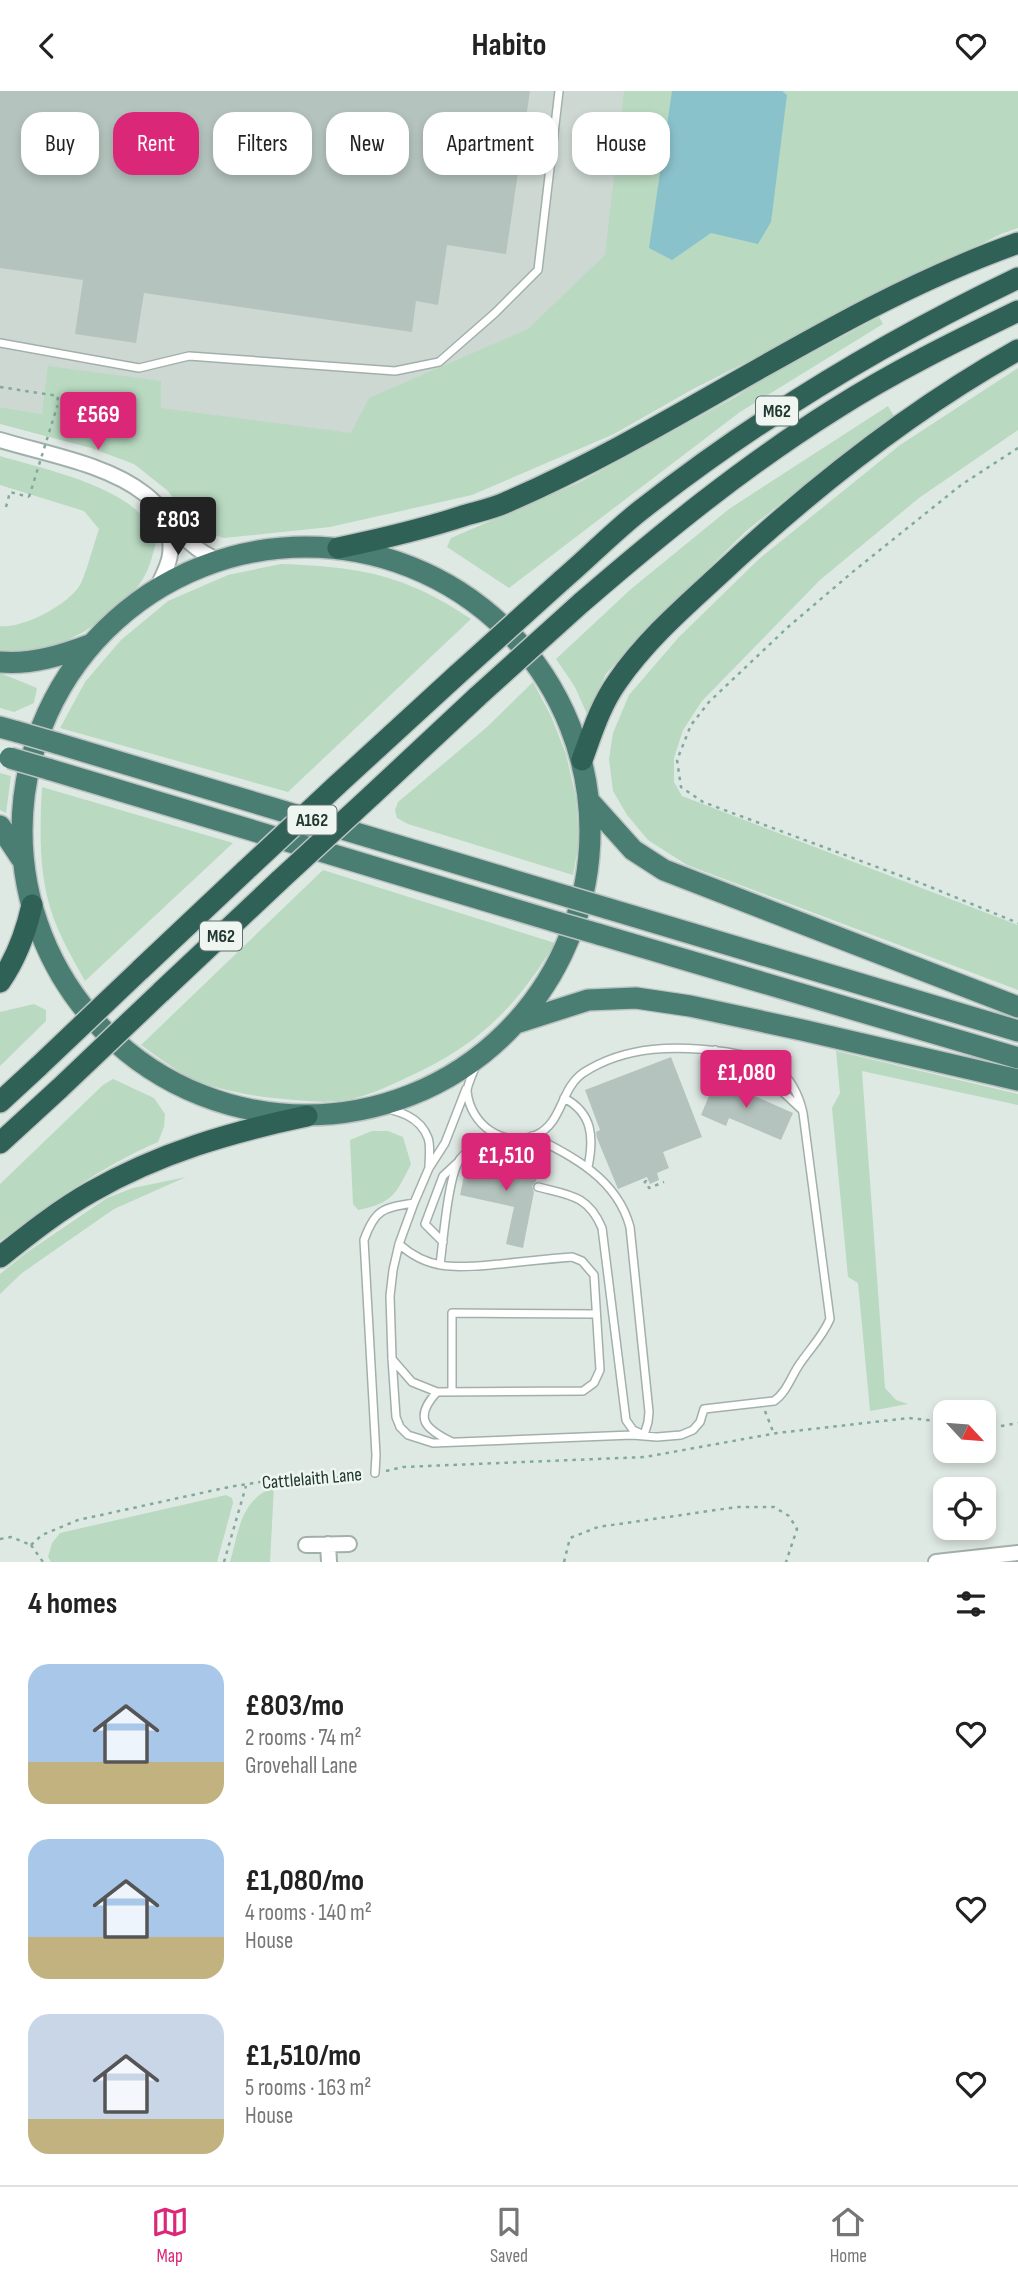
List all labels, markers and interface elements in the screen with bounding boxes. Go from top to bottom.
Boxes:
text: Habito [472,26,546,65]
icon: back [28,27,66,65]
icon: heart [952,27,990,65]
chip: Buy [21,112,99,175]
chip: Rent [113,112,199,175]
chip: Filters [213,112,312,175]
chip: New [326,112,409,175]
chip: Apartment [423,112,558,175]
chip: House [572,112,670,175]
pin: £569 [57,393,139,452]
road number: M62 [756,397,798,425]
text: £569 [76,401,120,429]
pin: £803 [137,497,219,557]
text: £803 [156,506,200,534]
road number: A162 [288,805,336,835]
road number: M62 [200,921,242,951]
pin: £1,080 [689,1051,803,1110]
text: £1,080 [716,1059,776,1087]
pin: £1,510 [449,1133,563,1193]
text: £1,510 [478,1142,534,1170]
north arrow [933,1400,996,1463]
map controls [933,1400,996,1540]
street label: Cattlelaith Lane [261,1463,363,1495]
button: locate [933,1477,996,1540]
icon: filters [952,1585,990,1623]
text: 4 homes [28,1586,117,1622]
text: £803/mo [245,1688,344,1724]
icon: home [84,1692,168,1776]
icon: heart [952,1715,990,1753]
text: 2 rooms · 74 m² [245,1724,362,1752]
text: Grovehall Lane [245,1752,357,1780]
text: £1,080/mo [245,1863,364,1899]
icon: home [84,1867,168,1951]
icon: heart [952,1890,990,1928]
text: 4 rooms · 140 m² [245,1899,372,1927]
text: House [245,1927,293,1955]
text: £1,510/mo [245,2038,361,2074]
icon: home [84,2042,168,2126]
icon: heart [952,2065,990,2103]
text: 5 rooms · 163 m² [245,2074,371,2102]
text: House [245,2102,293,2130]
tab: Map [151,2203,189,2268]
tab: Saved [490,2203,528,2268]
tab: Home [829,2203,867,2268]

